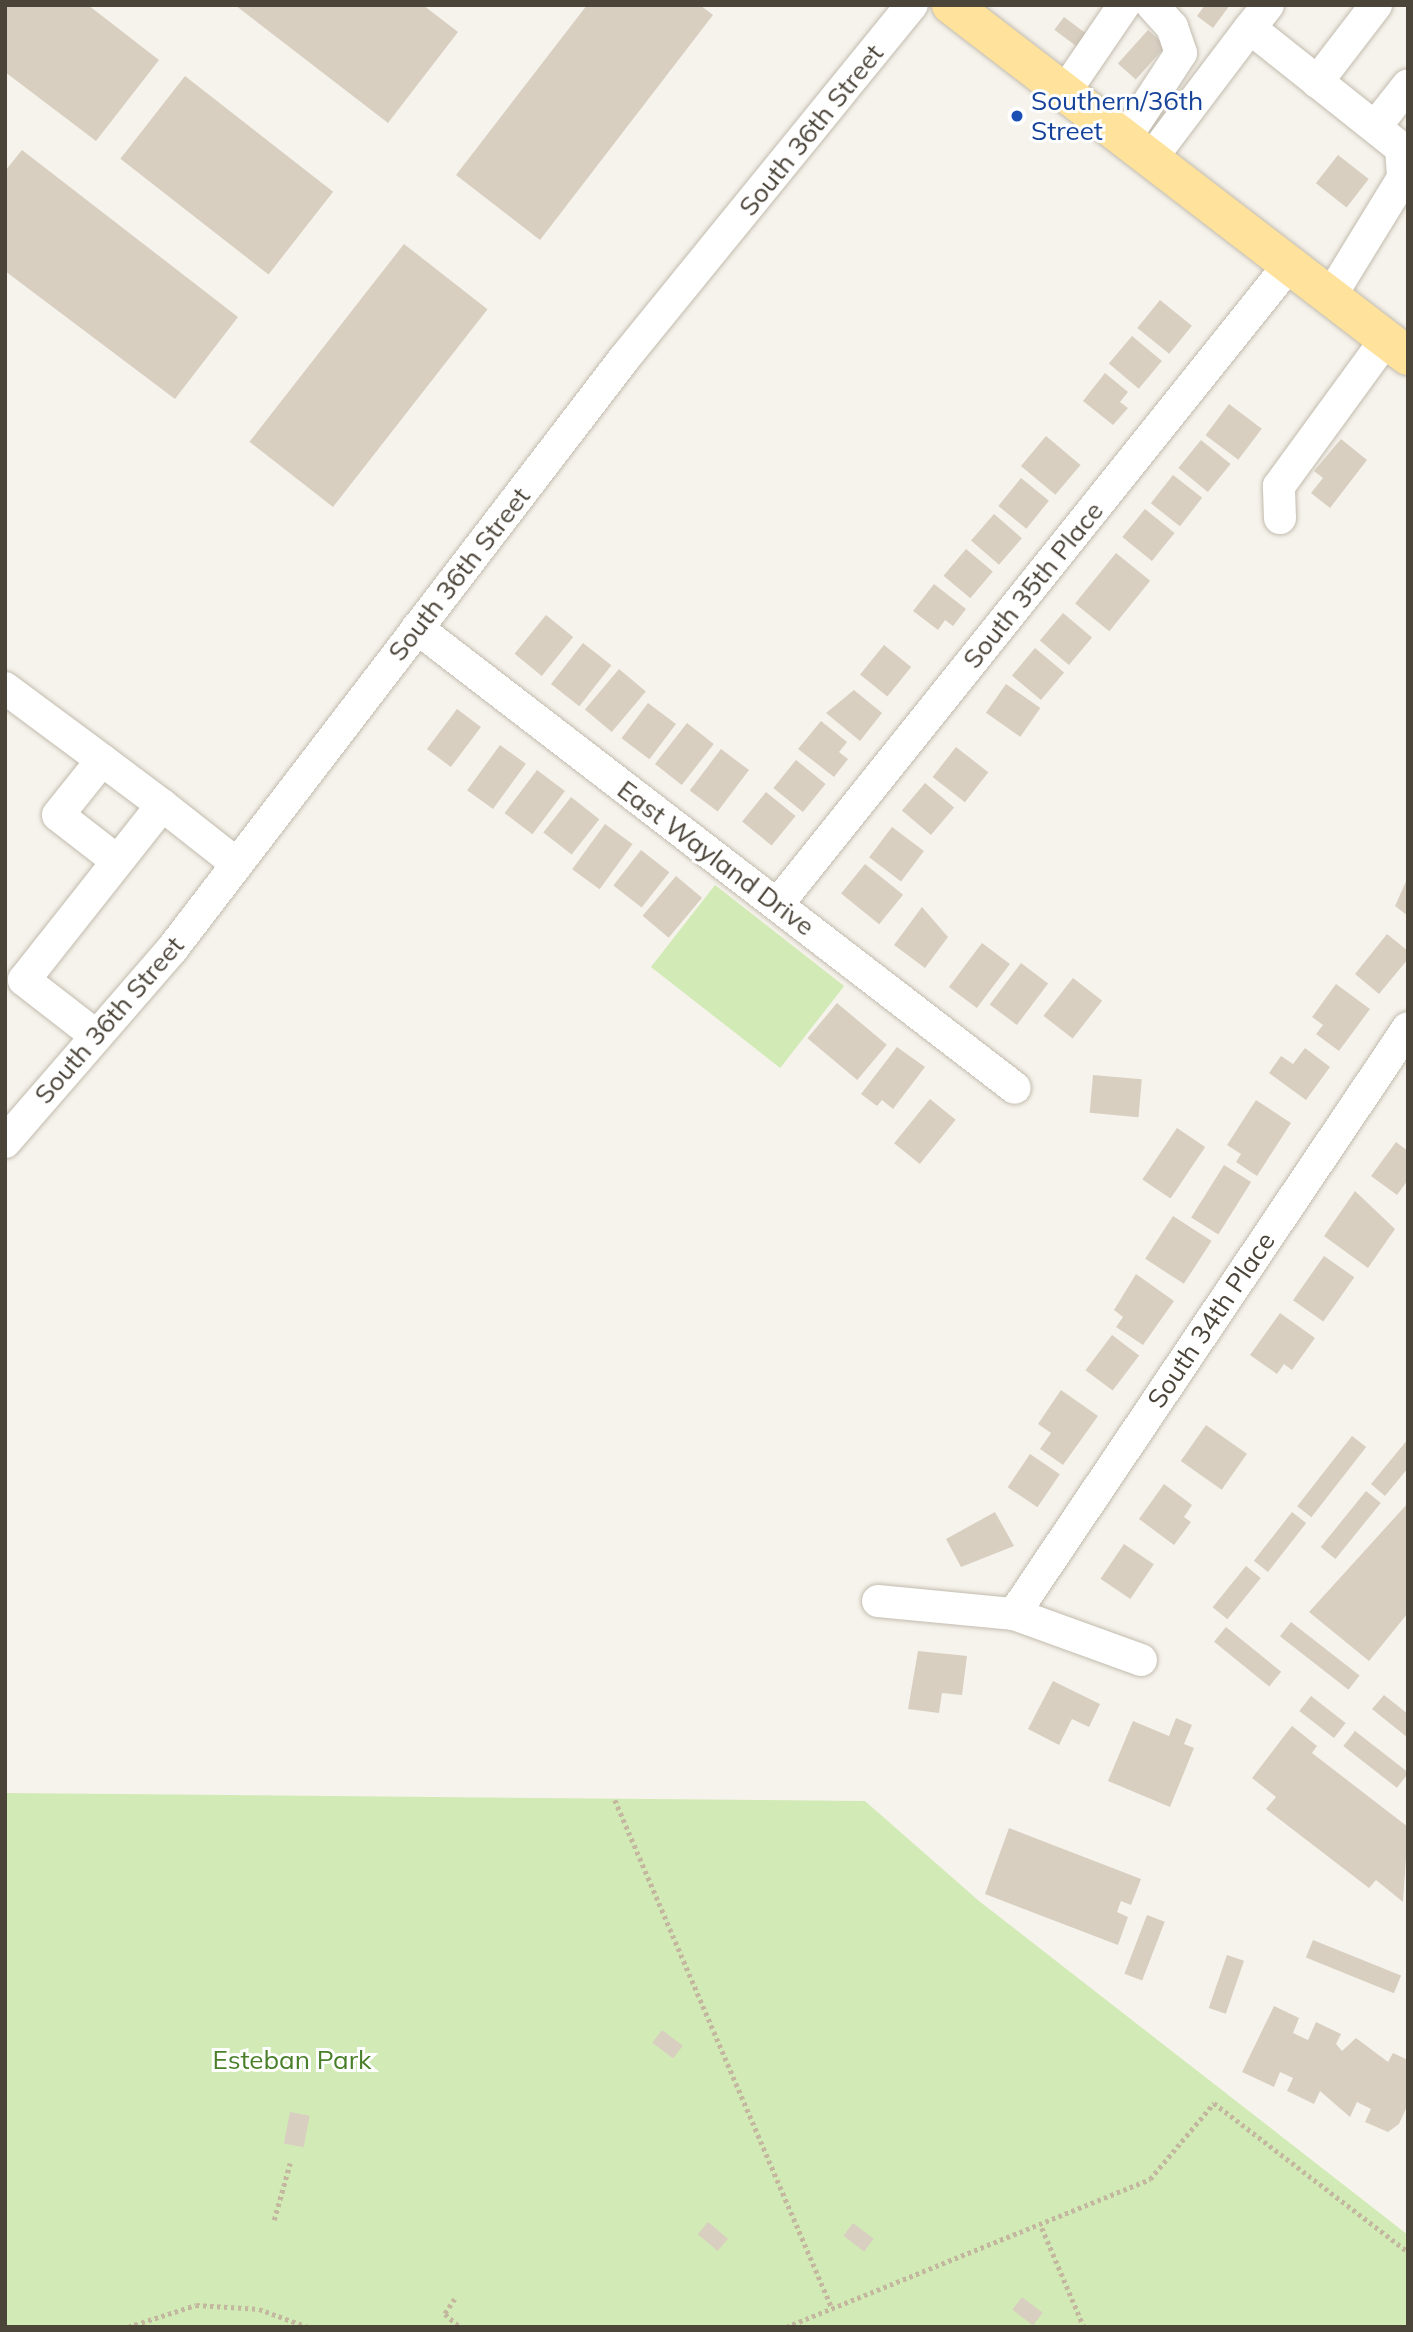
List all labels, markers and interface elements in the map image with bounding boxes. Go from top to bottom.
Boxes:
street label: South 36th Street [732,38,890,222]
place label: Southern/36th Street [1031,85,1203,146]
marker: Southern/36th Street [1009,108,1025,124]
street label: South 36th Street [382,481,536,667]
street label: South 35th Place [956,496,1110,674]
street label: East Wayland Drive [611,774,821,942]
street label: South 36th Street [28,930,190,1110]
street label: South 34th Place [1141,1226,1281,1414]
park label: Esteban Park [213,2044,371,2076]

